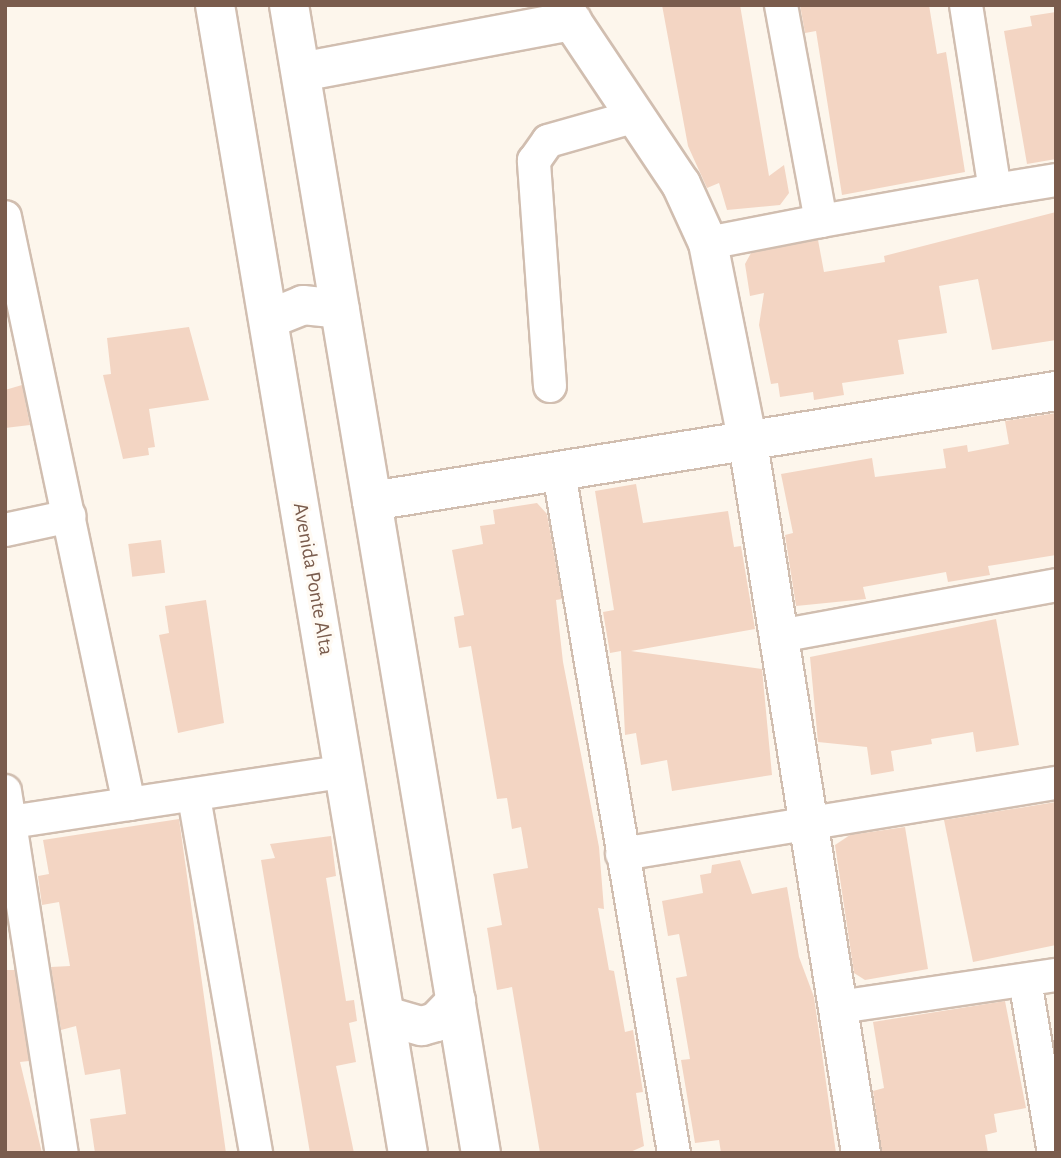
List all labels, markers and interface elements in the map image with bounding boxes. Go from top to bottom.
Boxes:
street label: Avenida Ponte Alta [287,501,339,657]

